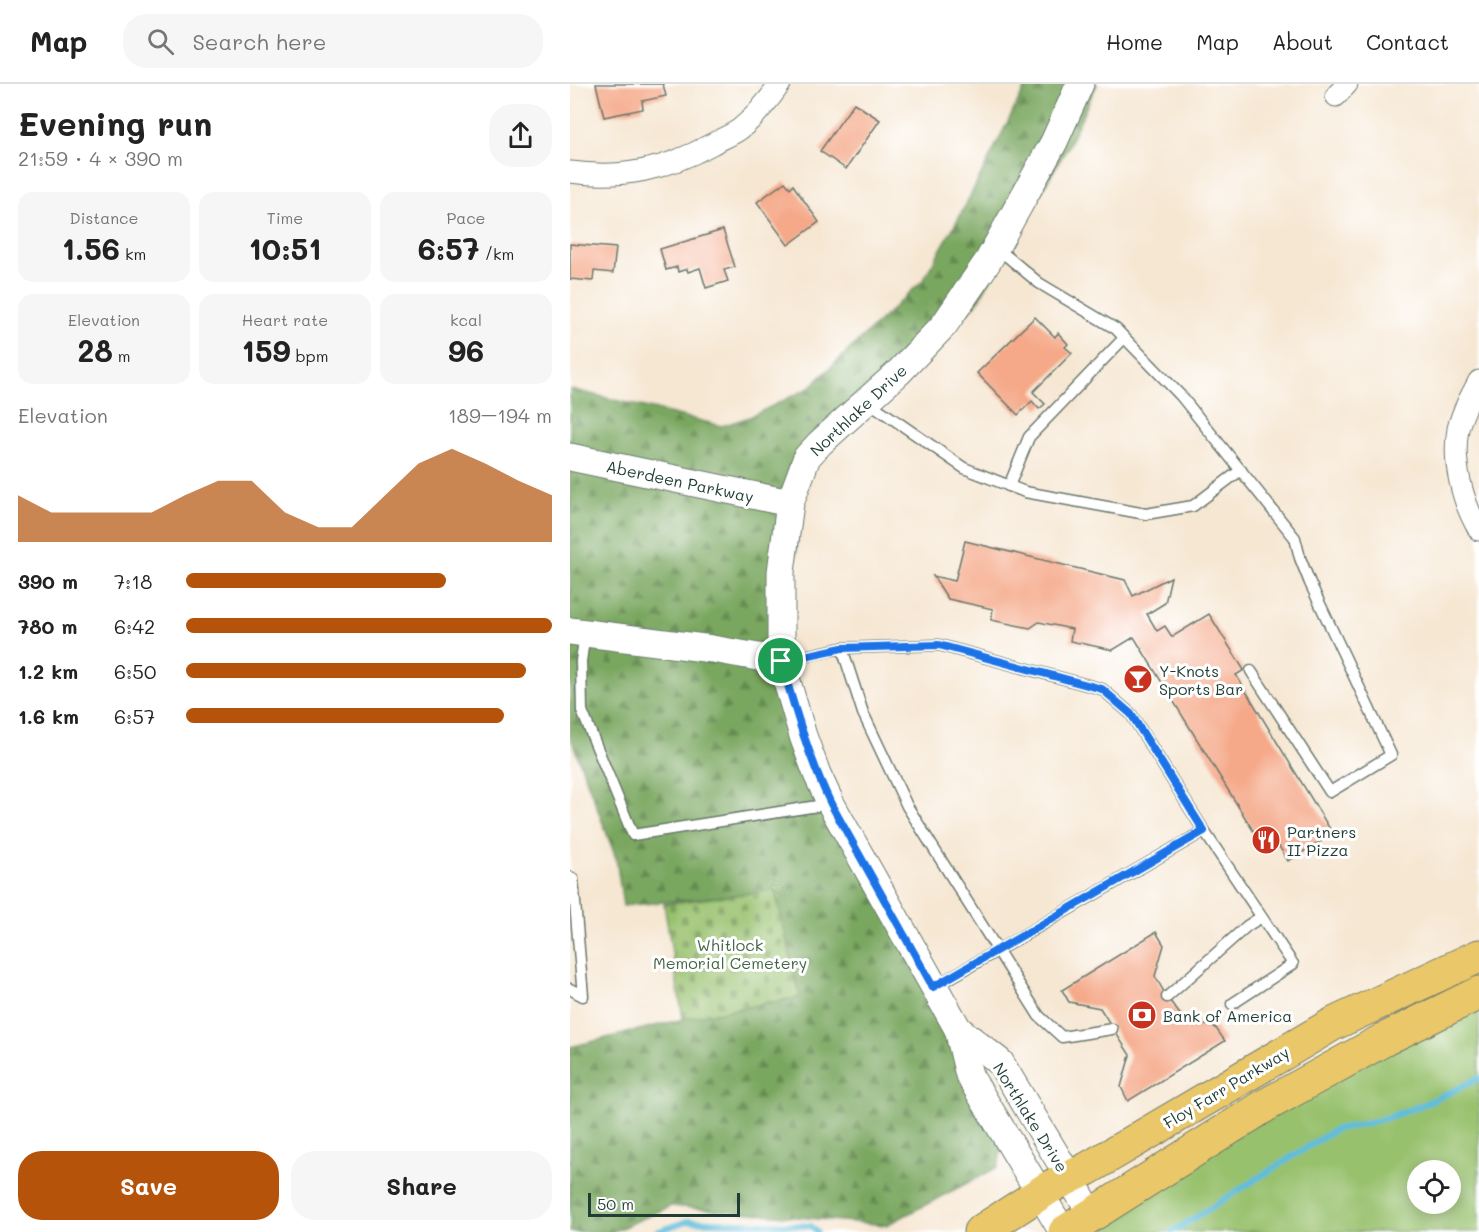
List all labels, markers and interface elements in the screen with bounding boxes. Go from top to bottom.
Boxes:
search box [123,14,543,68]
text: Map [30,23,87,59]
icon: search [144,25,177,58]
text: Search here [192,27,326,56]
text: Home [1106,28,1163,55]
text: Map [1196,28,1239,55]
text: About [1272,28,1333,55]
text: Contact [1366,28,1449,55]
text: Evening run [18,101,212,144]
button: share [489,104,552,167]
text: 21:59 · 4 × 390 m [18,145,183,171]
text: Distance [70,207,138,228]
text: Time [267,207,303,228]
text: Pace [446,207,486,228]
text: 1.56 [62,228,120,268]
text: 10:51 [249,228,321,268]
text: 6:57 [418,228,480,268]
text: km [120,243,146,264]
text: /km [480,243,514,264]
text: Elevation [68,309,140,330]
text: Heart rate [242,309,328,330]
text: kcal [450,309,482,330]
text: 28 [77,330,113,370]
text: 159 [242,330,290,370]
text: 96 [448,330,484,370]
text: m [113,345,131,366]
text: bpm [290,345,328,366]
street label: Northlake Drive [805,360,911,460]
text: Elevation [18,402,108,428]
text: 189–194 m [448,402,552,428]
street label: Aberdeen Parkway [604,455,756,507]
text: 390 m [18,568,78,594]
text: 7:18 [114,568,152,594]
text: 780 m [18,613,77,639]
text: 6:42 [114,613,155,639]
pin [755,635,806,686]
icon: arrive [764,644,797,677]
text: 1.2 km [18,658,78,684]
text: 6:50 [114,658,156,684]
place label: Y-Knots Sports Bar [1159,660,1243,699]
bar icon: Y-Knots Sports Bar [1122,663,1154,695]
text: 1.6 km [18,703,79,729]
text: 6:57 [114,703,155,729]
place label: Partners II Pizza [1287,821,1356,860]
restaurant icon: Partners II Pizza [1250,824,1282,856]
park label: Whitlock Memorial Cemetery [653,934,807,973]
bank icon: Bank of America [1126,999,1158,1031]
place label: Bank of America [1163,1005,1292,1026]
street label: Floy Farr Parkway [1159,1041,1293,1133]
street label: Northlake Drive [989,1058,1073,1176]
button: Save [18,1151,279,1220]
button: Share [291,1151,552,1220]
map controls [1407,1160,1461,1214]
button: locate [1407,1160,1461,1214]
scale bar [588,1190,740,1218]
text: 50 m [597,1193,634,1214]

